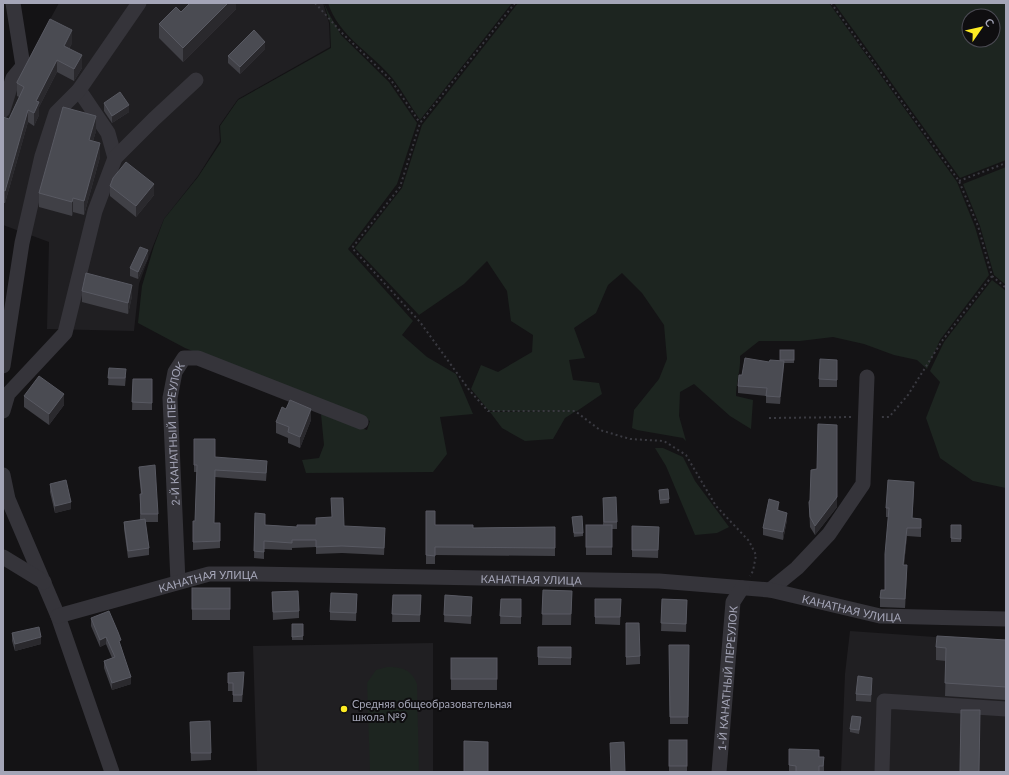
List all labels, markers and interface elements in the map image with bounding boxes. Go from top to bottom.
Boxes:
north arrow [961,8,1001,48]
text: С [982,15,998,29]
street label: 2-Й КАНАТНЫЙ ПЕРЕУЛОК [163,359,187,506]
street label: КАНАТНАЯ УЛИЦА [157,567,258,594]
street label: КАНАТНАЯ УЛИЦА [481,571,582,586]
street label: КАНАТНАЯ УЛИЦА [801,591,902,623]
street label: 1-Й КАНАТНЫЙ ПЕРЕУЛОК [714,605,739,751]
place label: Средняя общеобразовательная школа №9 [352,697,512,723]
marker: Средняя общеобразовательная школа №9 [339,704,349,714]

